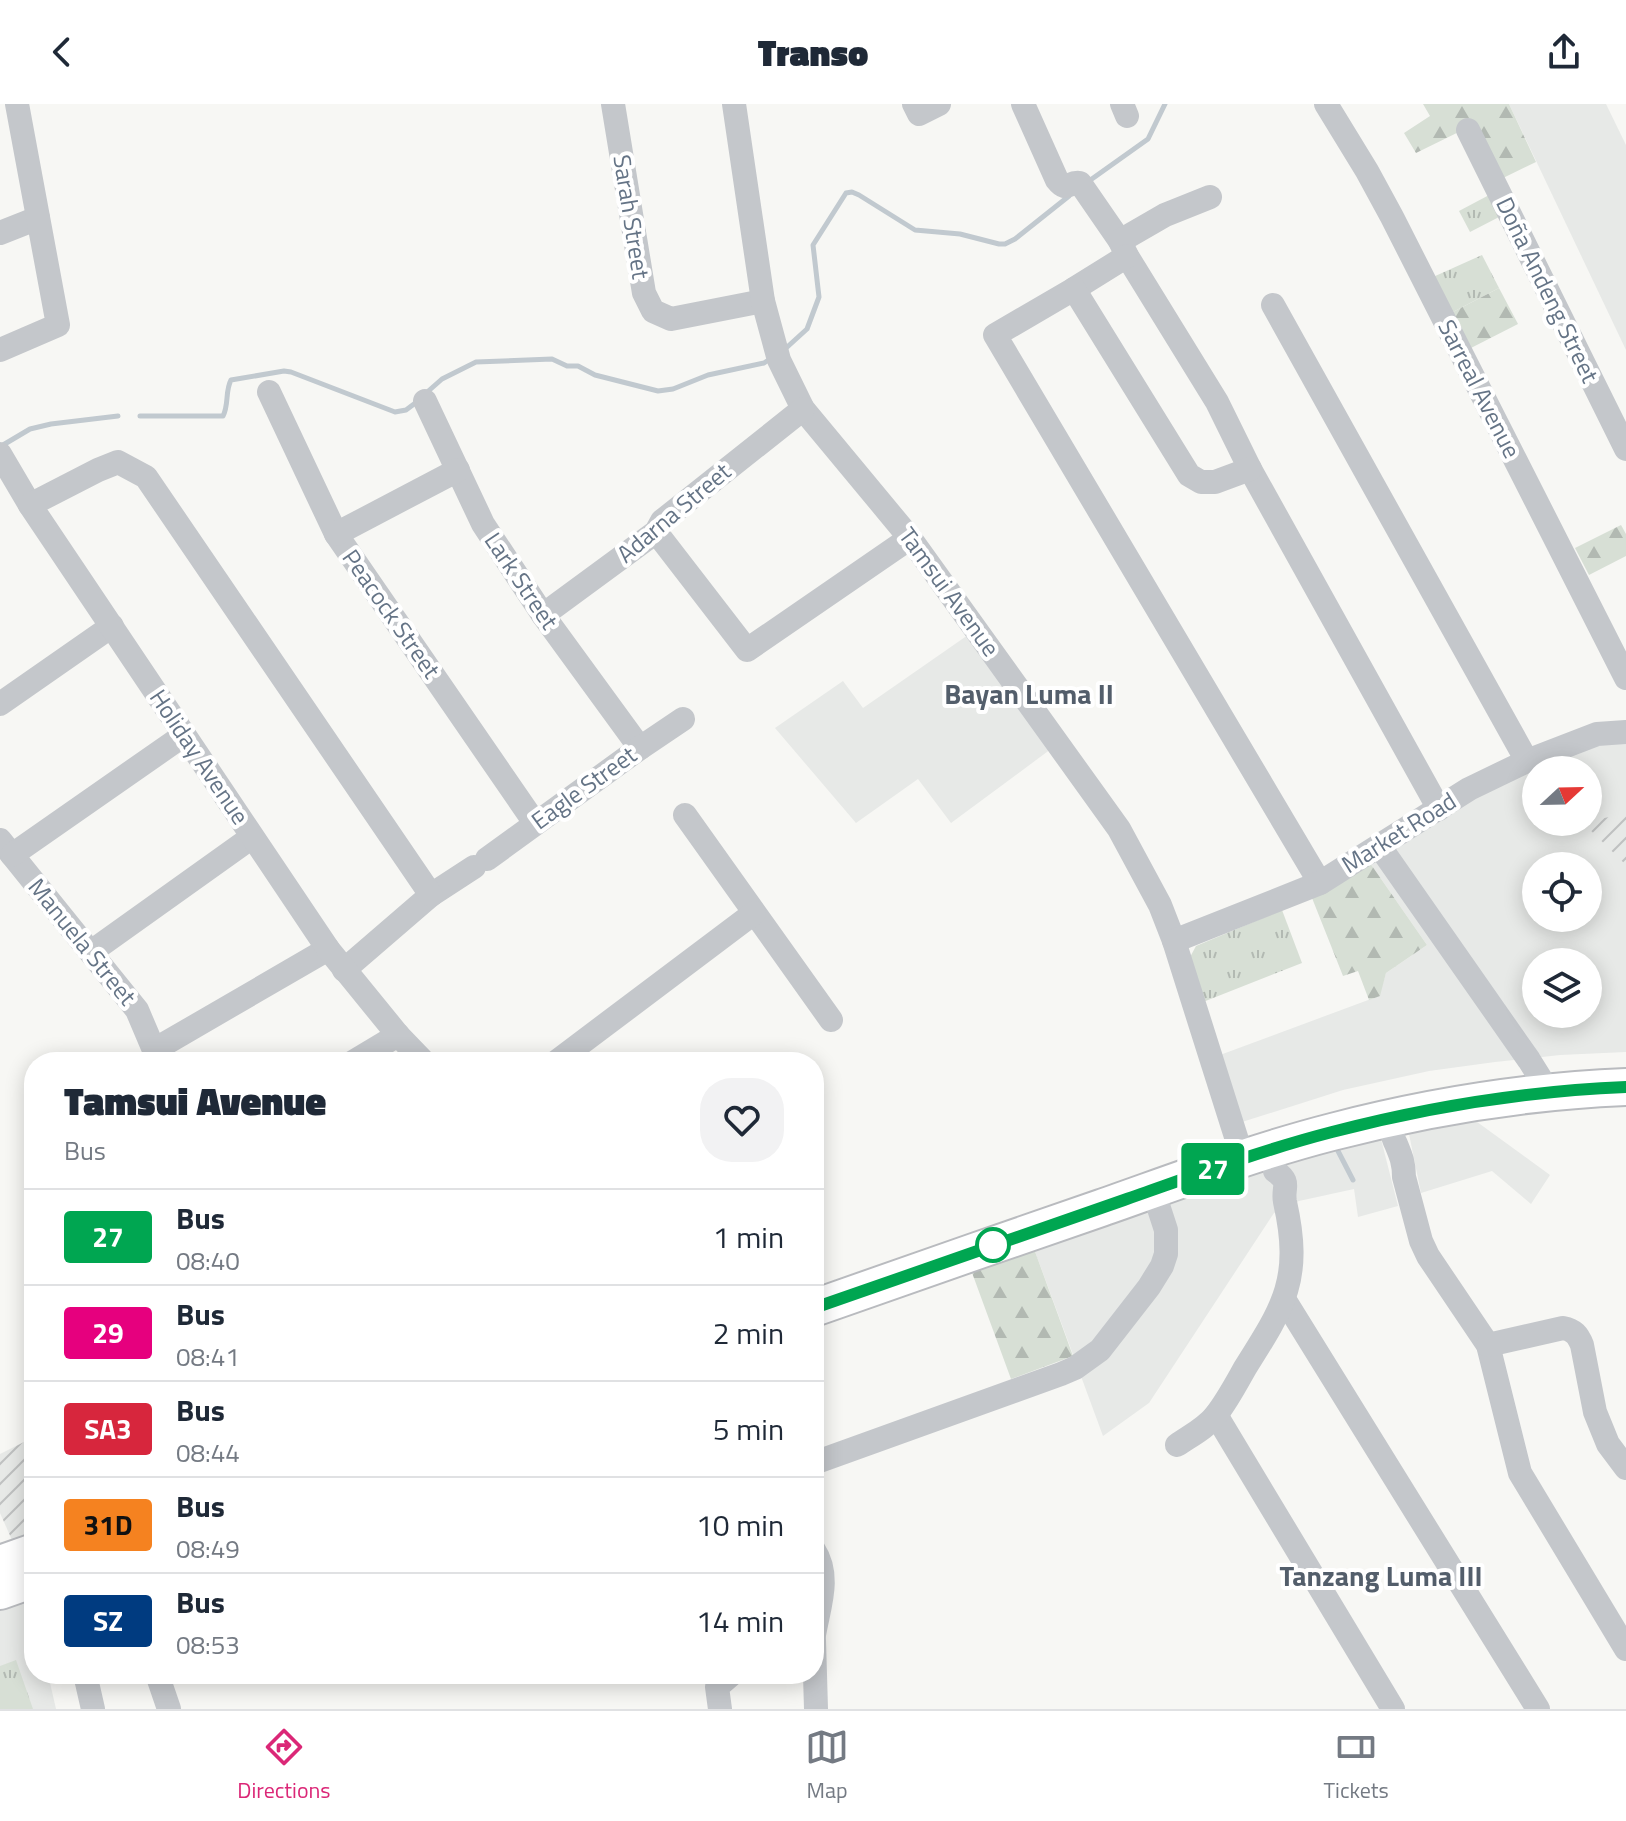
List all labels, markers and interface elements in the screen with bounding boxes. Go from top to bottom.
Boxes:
text: Transo [758,25,868,80]
icon: back [40,30,84,74]
icon: share [1542,30,1586,74]
street label: Sarah Street [604,152,660,282]
street label: Doña Andeng Street [1487,191,1609,389]
street label: Sarreal Avenue [1429,313,1530,464]
street label: Adarna Street [608,453,739,571]
street label: Tamsui Avenue [891,519,1009,664]
street label: Lark Street [476,525,568,637]
street label: Peacock Street [334,542,450,686]
district label: Bayan Luma II [944,672,1114,715]
street label: Holiday Avenue [141,682,258,831]
street label: Eagle Street [523,736,644,838]
north arrow [1522,756,1602,836]
map controls [1522,756,1602,1028]
street label: Market Road [1334,783,1463,882]
button: locate [1522,852,1602,932]
street label: Manuela Street [20,870,146,1013]
button: layers [1522,948,1602,1028]
text: Tamsui Avenue [64,1072,326,1130]
button: heart [700,1078,784,1162]
text: Bus [64,1131,106,1170]
line badge: 27 [1177,1143,1249,1195]
text: 27 [1197,1147,1229,1190]
text: Bus [176,1195,225,1241]
text: 1 min [713,1214,784,1260]
text: 27 [92,1215,124,1258]
unlabelled marker [976,1228,1010,1262]
text: 08:40 [176,1241,240,1280]
text: Bus [176,1291,225,1337]
text: 2 min [713,1310,784,1356]
text: 29 [92,1311,124,1354]
text: 08:41 [176,1337,240,1376]
text: Bus [176,1387,225,1433]
text: 5 min [713,1406,784,1452]
text: SA3 [84,1407,132,1450]
text: 08:44 [176,1433,240,1472]
text: Bus [176,1483,225,1529]
text: 10 min [696,1502,784,1548]
text: 31D [83,1503,133,1546]
text: 08:49 [176,1529,240,1568]
district label: Tanzang Luma III [1280,1554,1482,1597]
text: Bus [176,1579,225,1625]
text: 14 min [696,1598,784,1644]
text: SZ [93,1599,123,1642]
text: 08:53 [176,1625,240,1664]
tab: Directions [237,1725,331,1807]
tab: Map [805,1725,849,1807]
tab: Tickets [1324,1725,1389,1807]

